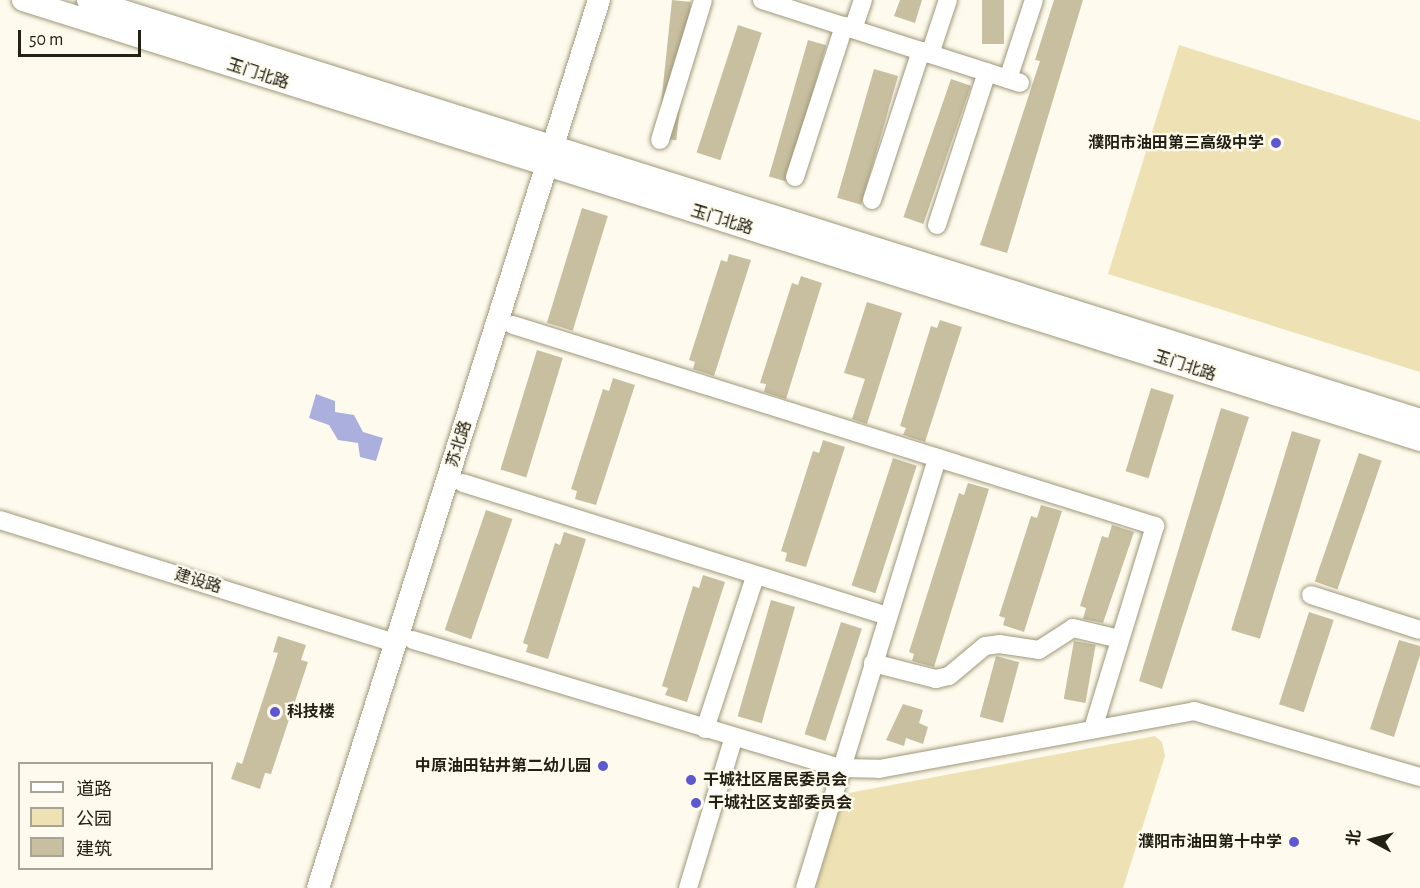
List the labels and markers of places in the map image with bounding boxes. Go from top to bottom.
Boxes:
place label: 濮阳市油田第三高级中学 [1088,133,1264,153]
marker: 濮阳市油田第三高级中学 [1269,136,1283,150]
place label: 科技楼 [287,702,335,722]
marker: 科技楼 [268,705,282,719]
place label: 中原油田钻井第二幼儿园 [415,756,591,776]
marker: 中原油田钻井第二幼儿园 [596,759,610,773]
place label: 干城社区居民委员会 [703,770,847,790]
marker: 干城社区居民委员会 [684,773,698,787]
place label: 干城社区支部委员会 [708,793,852,813]
marker: 干城社区支部委员会 [689,796,703,810]
place label: 濮阳市油田第十中学 [1138,832,1282,852]
marker: 濮阳市油田第十中学 [1287,835,1301,849]

